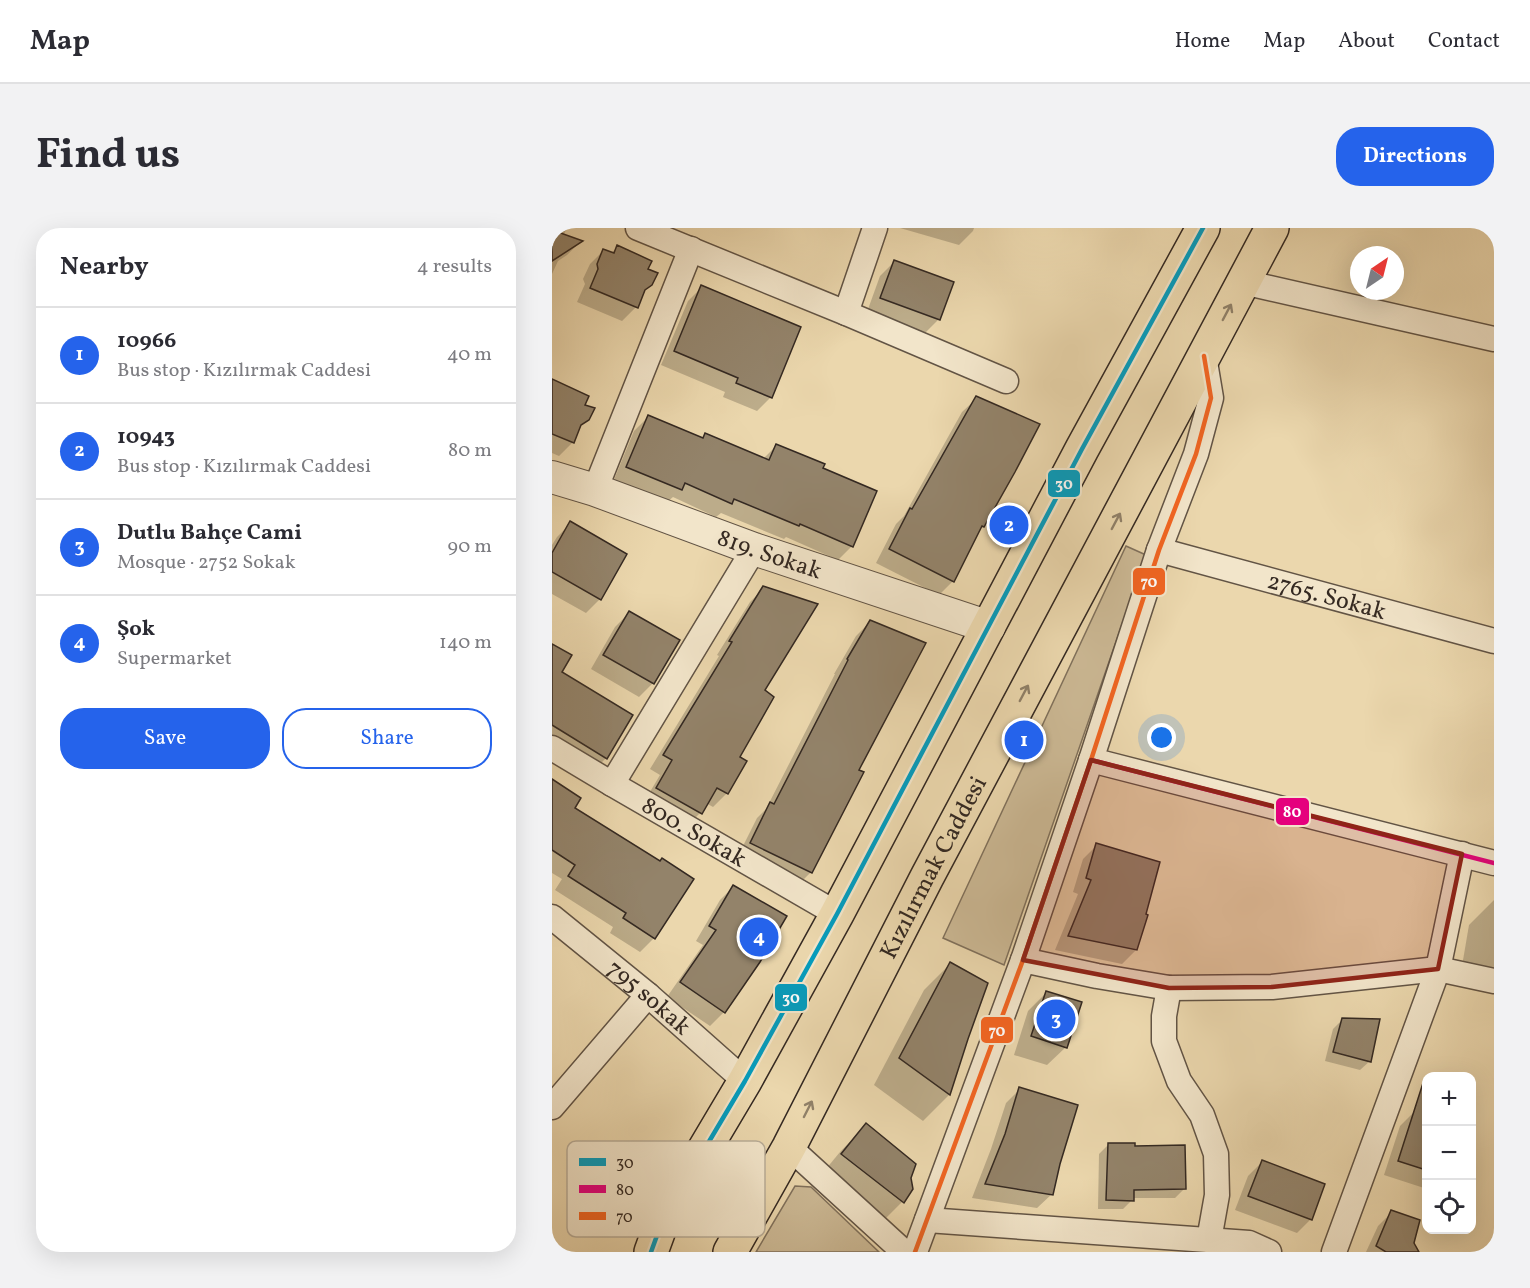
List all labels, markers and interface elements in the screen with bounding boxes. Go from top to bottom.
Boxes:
text: Map [30,22,90,61]
text: Home [1175,27,1230,56]
text: Map [1263,27,1305,56]
text: About [1338,27,1395,56]
text: Contact [1428,27,1500,56]
text: Find us [36,127,180,186]
button: Directions [1336,127,1494,186]
north arrow [1350,246,1404,300]
text: Nearby [60,249,149,285]
text: 4 results [417,253,492,281]
one-way arrow [1221,304,1233,321]
text: 10966 [117,326,176,357]
text: 1 [75,341,84,369]
text: 40 m [447,341,492,369]
text: Bus stop · Kızılırmak Caddesi [117,357,371,385]
text: 10943 [117,422,175,453]
text: 2 [74,437,85,465]
text: 80 m [448,437,492,465]
text: Bus stop · Kızılırmak Caddesi [117,453,371,481]
line badge: 30 [1047,469,1081,498]
text: 30 [1055,474,1073,496]
pin: 2 [990,502,1028,548]
one-way arrow [1110,513,1122,530]
text: Dutlu Bahçe Cami [117,518,302,549]
street label: 819. Sokak [712,522,826,589]
text: 3 [74,533,85,561]
text: 90 m [448,533,492,561]
text: Mosque · 2752 Sokak [117,549,296,577]
street label: 2765. Sokak [1263,565,1390,630]
line badge: 70 [1132,567,1166,596]
text: 70 [1141,572,1158,594]
text: Şok [117,614,155,645]
text: 4 [73,629,86,657]
text: 140 m [439,629,492,657]
text: Supermarket [117,645,232,673]
one-way arrow [1019,685,1030,703]
button: Save [60,708,270,769]
button: Share [282,708,492,769]
pin: 1 [1004,718,1044,762]
your location [1147,723,1176,752]
street label: Kızılırmak Caddesi [873,771,997,965]
street label: 800. Sokak [635,790,752,877]
line badge: 80 [1275,797,1310,826]
text: 80 [1283,802,1301,824]
pin: 4 [740,914,778,960]
street label: 795 sokak [599,953,697,1044]
line badge: 30 [774,983,808,1012]
text: 30 [782,988,800,1010]
pin: 3 [1036,996,1076,1042]
line badge: 70 [980,1016,1014,1044]
text: 70 [989,1021,1006,1043]
map controls [1422,1072,1476,1234]
button: + [1422,1072,1476,1126]
one-way arrow [803,1100,814,1118]
button: − [1422,1126,1476,1180]
legend [567,1141,765,1237]
text: 30 [616,1153,634,1175]
text: 80 [616,1180,634,1202]
button: locate [1422,1180,1476,1234]
text: 70 [616,1207,633,1229]

